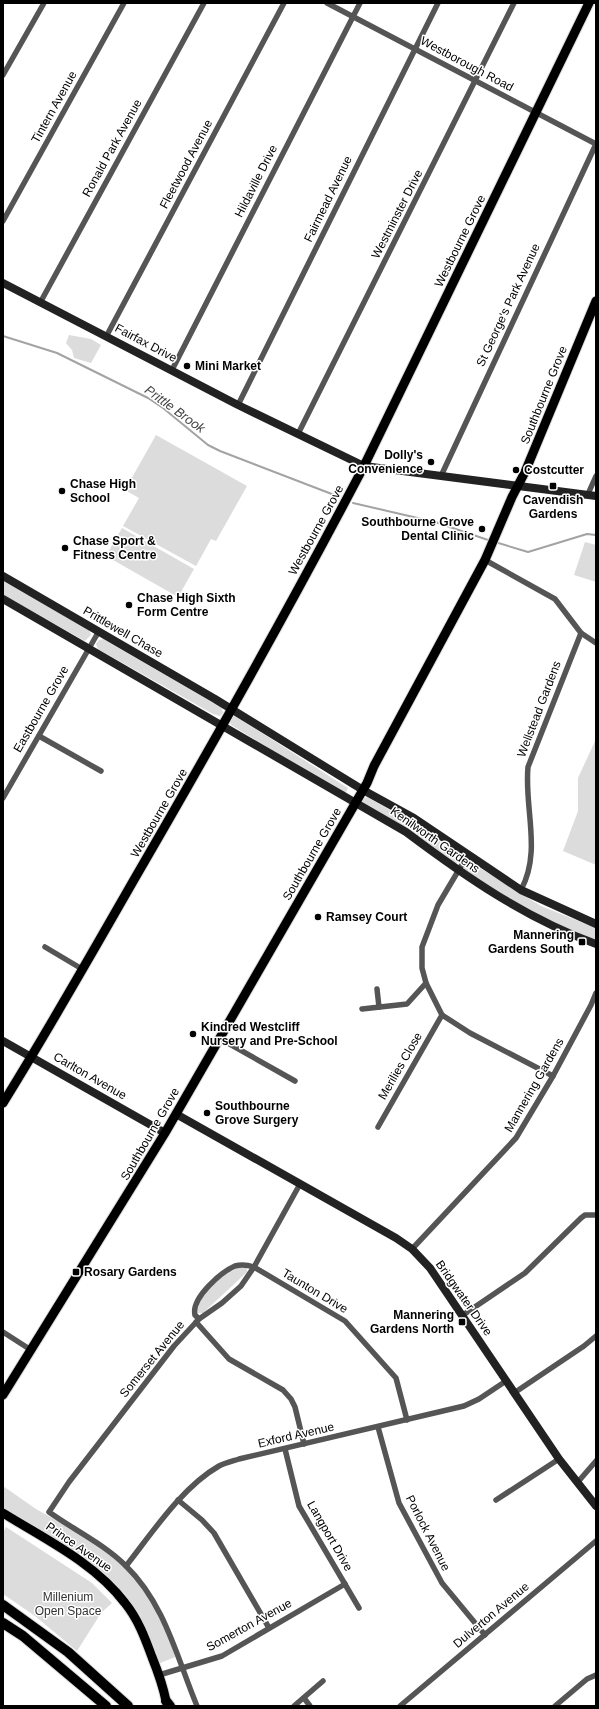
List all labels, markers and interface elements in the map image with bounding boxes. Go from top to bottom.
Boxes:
street label: Westborough Road [418,34,516,94]
street label: Tintern Avenue [28,68,80,145]
street label: Ronald Park Avenue [79,97,145,199]
street label: Fleetwood Avenue [157,117,215,211]
street label: Hildaville Drive [232,142,280,220]
street label: Fairmead Avenue [301,153,355,244]
street label: Westminster Drive [369,167,426,261]
street label: Westbourne Grove [432,192,488,289]
street label: St George's Park Avenue [473,241,543,369]
street label: Fairfax Drive [113,321,180,365]
street label: Southbourne Grove [518,344,570,446]
place label: Mini Market [195,359,261,373]
marker: Mini Market [182,361,192,371]
water label: Prittle Brook [142,382,209,437]
place label: Dolly's Convenience [348,448,423,476]
marker: Dolly's Convenience [426,457,436,467]
place label: Costcutter [524,463,584,477]
marker: Costcutter [511,465,521,475]
place label: Chase High School [70,477,136,505]
marker: Cavendish Gardens [548,481,558,491]
street label: Westbourne Grove [286,482,347,577]
marker: Chase High School [57,486,67,496]
place label: Cavendish Gardens [523,493,583,521]
place label: Southbourne Grove Dental Clinic [361,515,474,543]
marker: Southbourne Grove Dental Clinic [477,524,487,534]
place label: Chase Sport & Fitness Centre [73,534,157,562]
marker: Chase Sport & Fitness Centre [60,543,70,553]
place label: Chase High Sixth Form Centre [137,591,236,619]
marker: Chase High Sixth Form Centre [124,600,134,610]
street label: Prittlewell Chase [81,604,165,661]
street label: Wellstead Gardens [514,659,564,759]
street label: Eastbourne Grove [11,663,72,755]
street label: Westbourne Grove [128,766,190,860]
street label: Kenilworth Gardens [388,804,482,876]
street label: Southbourne Grove [280,805,344,903]
place label: Ramsey Court [326,910,407,924]
marker: Ramsey Court [313,912,323,922]
place label: Mannering Gardens South [488,928,574,956]
marker: Mannering Gardens South [577,937,587,947]
place label: Kindred Westcliff Nursery and Pre-School [201,1020,338,1048]
marker: Kindred Westcliff Nursery and Pre-School [188,1029,198,1039]
street label: Merilies Close [375,1030,425,1102]
street label: Mannering Gardens [501,1036,567,1134]
street label: Carlton Avenue [51,1049,129,1103]
street label: Southbourne Grove [118,1085,182,1183]
place label: Southbourne Grove Surgery [215,1099,299,1127]
marker: Southbourne Grove Surgery [202,1108,212,1118]
street label: Bridgwater Drive [433,1258,495,1339]
place label: Rosary Gardens [84,1265,177,1279]
street label: Taunton Drive [280,1266,351,1316]
marker: Rosary Gardens [71,1267,81,1277]
place label: Mannering Gardens North [370,1308,454,1336]
marker: Mannering Gardens North [457,1317,467,1327]
street label: Somerset Avenue [117,1318,187,1400]
street label: Exford Avenue [257,1419,336,1451]
street label: Porlock Avenue [403,1493,453,1574]
street label: Langport Drive [304,1498,356,1574]
street label: Prince Avenue [43,1519,115,1575]
street label: Dulverton Avenue [450,1579,532,1651]
park label: Millenium Open Space [35,1590,102,1618]
street label: Somerton Avenue [204,1596,294,1654]

